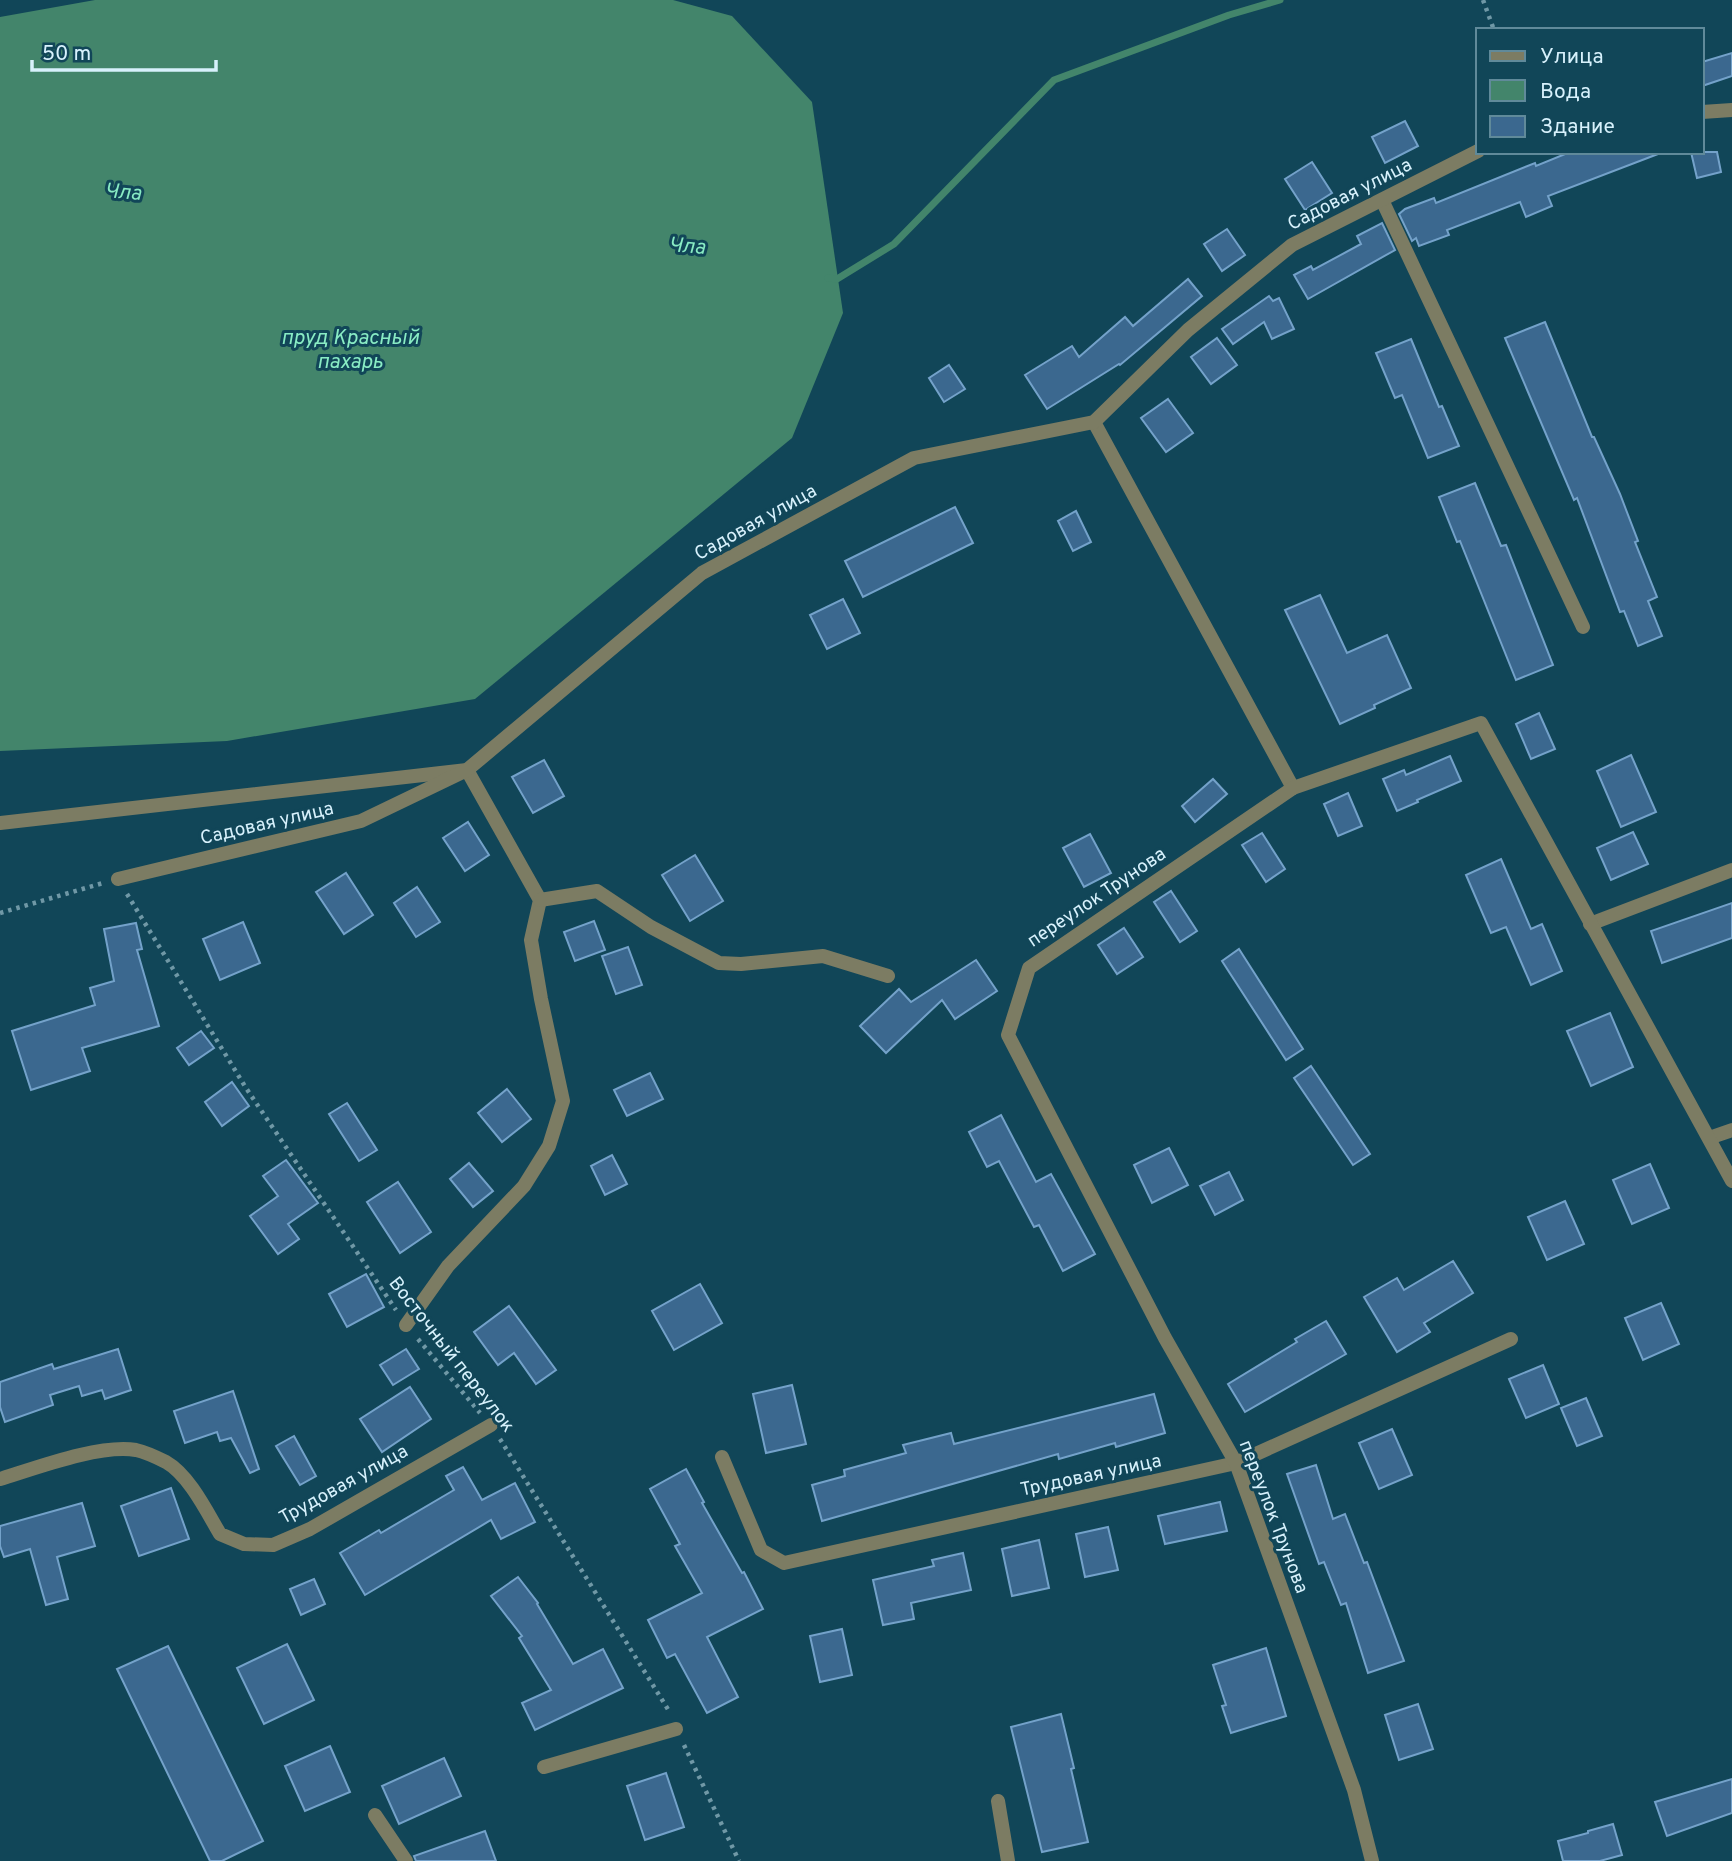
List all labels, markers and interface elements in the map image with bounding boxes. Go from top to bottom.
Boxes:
scale bar [32,28,215,72]
legend [1476,28,1704,154]
text: 50 m [42,41,91,68]
text: Улица [1540,44,1604,71]
text: Вода [1540,79,1591,106]
text: Здание [1540,114,1615,141]
street label: Садовая улица [1284,153,1416,237]
water label: Чла [104,178,143,208]
water label: Чла [668,232,707,262]
water label: пруд Красный пахарь [281,325,420,376]
street label: Садовая улица [691,479,821,567]
street label: Садовая улица [198,797,336,851]
street label: переулок Трунова [1023,843,1171,953]
street label: Восточный переулок [383,1272,519,1438]
street label: переулок Трунова [1233,1437,1313,1597]
street label: Трудовая улица [275,1440,413,1530]
street label: Трудовая улица [1018,1449,1164,1503]

